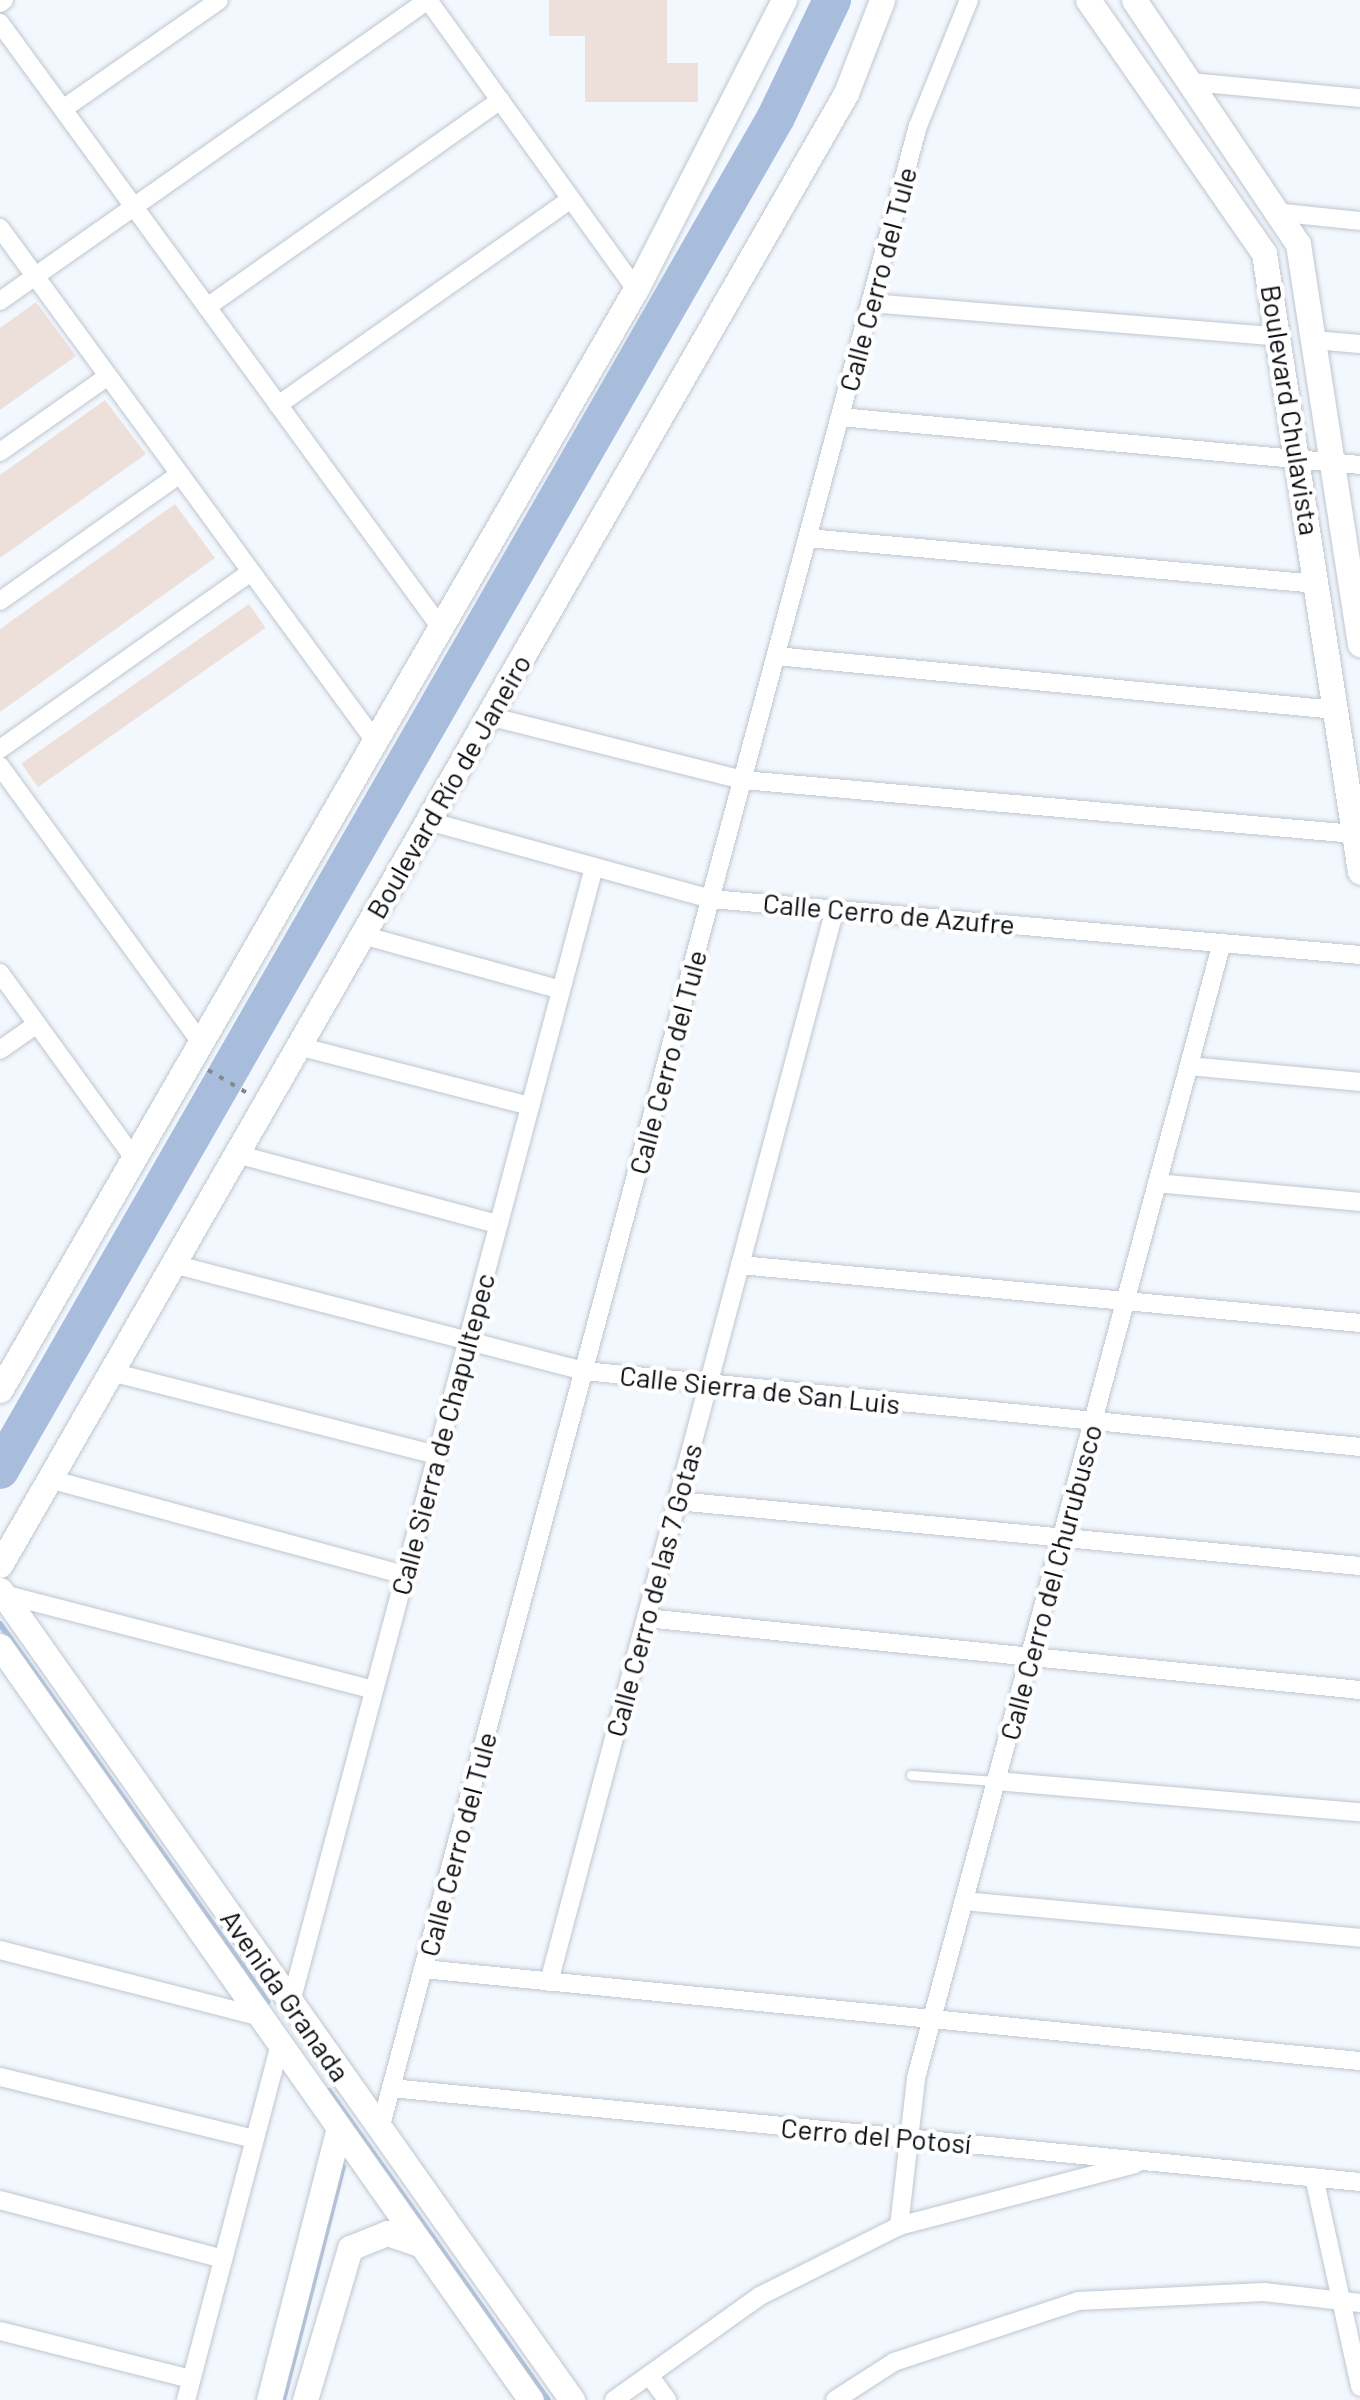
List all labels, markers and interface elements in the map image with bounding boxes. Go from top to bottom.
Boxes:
street label: Calle Cerro del Tule [831,163,923,395]
street label: Boulevard Chulavista [1255,282,1327,538]
street label: Boulevard Río de Janeiro [359,648,537,924]
street label: Calle Cerro de Azufre [762,885,1016,941]
street label: Calle Cerro del Tule [621,946,713,1178]
street label: Calle Sierra de Chapultepec [383,1269,501,1599]
street label: Calle Sierra de San Luis [618,1358,902,1420]
street label: Calle Cerro del Churubusco [992,1420,1108,1744]
street label: Calle Cerro de las 7 Gotas [598,1440,708,1740]
street label: Calle Cerro del Tule [411,1728,503,1960]
street label: Avenida Granada [214,1903,358,2087]
street label: Cerro del Potosí [779,2110,973,2160]

